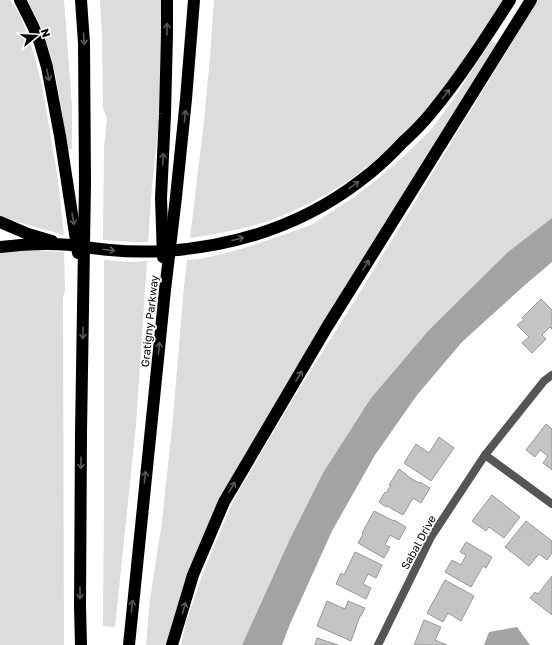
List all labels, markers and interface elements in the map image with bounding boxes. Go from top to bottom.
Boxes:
north arrow [16,16,56,56]
one-way arrow [163,23,171,36]
text: N [39,27,53,39]
one-way arrow [80,32,88,45]
one-way arrow [45,68,53,81]
one-way arrow [442,89,450,100]
one-way arrow [181,110,188,123]
one-way arrow [159,153,166,166]
one-way arrow [348,181,359,189]
one-way arrow [69,212,77,225]
one-way arrow [231,235,244,243]
one-way arrow [102,246,115,254]
one-way arrow [363,259,371,271]
street label: Gratigny Parkway [138,274,160,368]
one-way arrow [79,326,86,339]
one-way arrow [155,341,162,354]
one-way arrow [295,370,303,382]
one-way arrow [77,456,85,469]
one-way arrow [142,471,149,484]
one-way arrow [229,481,237,493]
street label: Sabal Drive [398,513,438,571]
one-way arrow [76,586,84,599]
one-way arrow [128,600,136,613]
one-way arrow [180,601,188,614]

